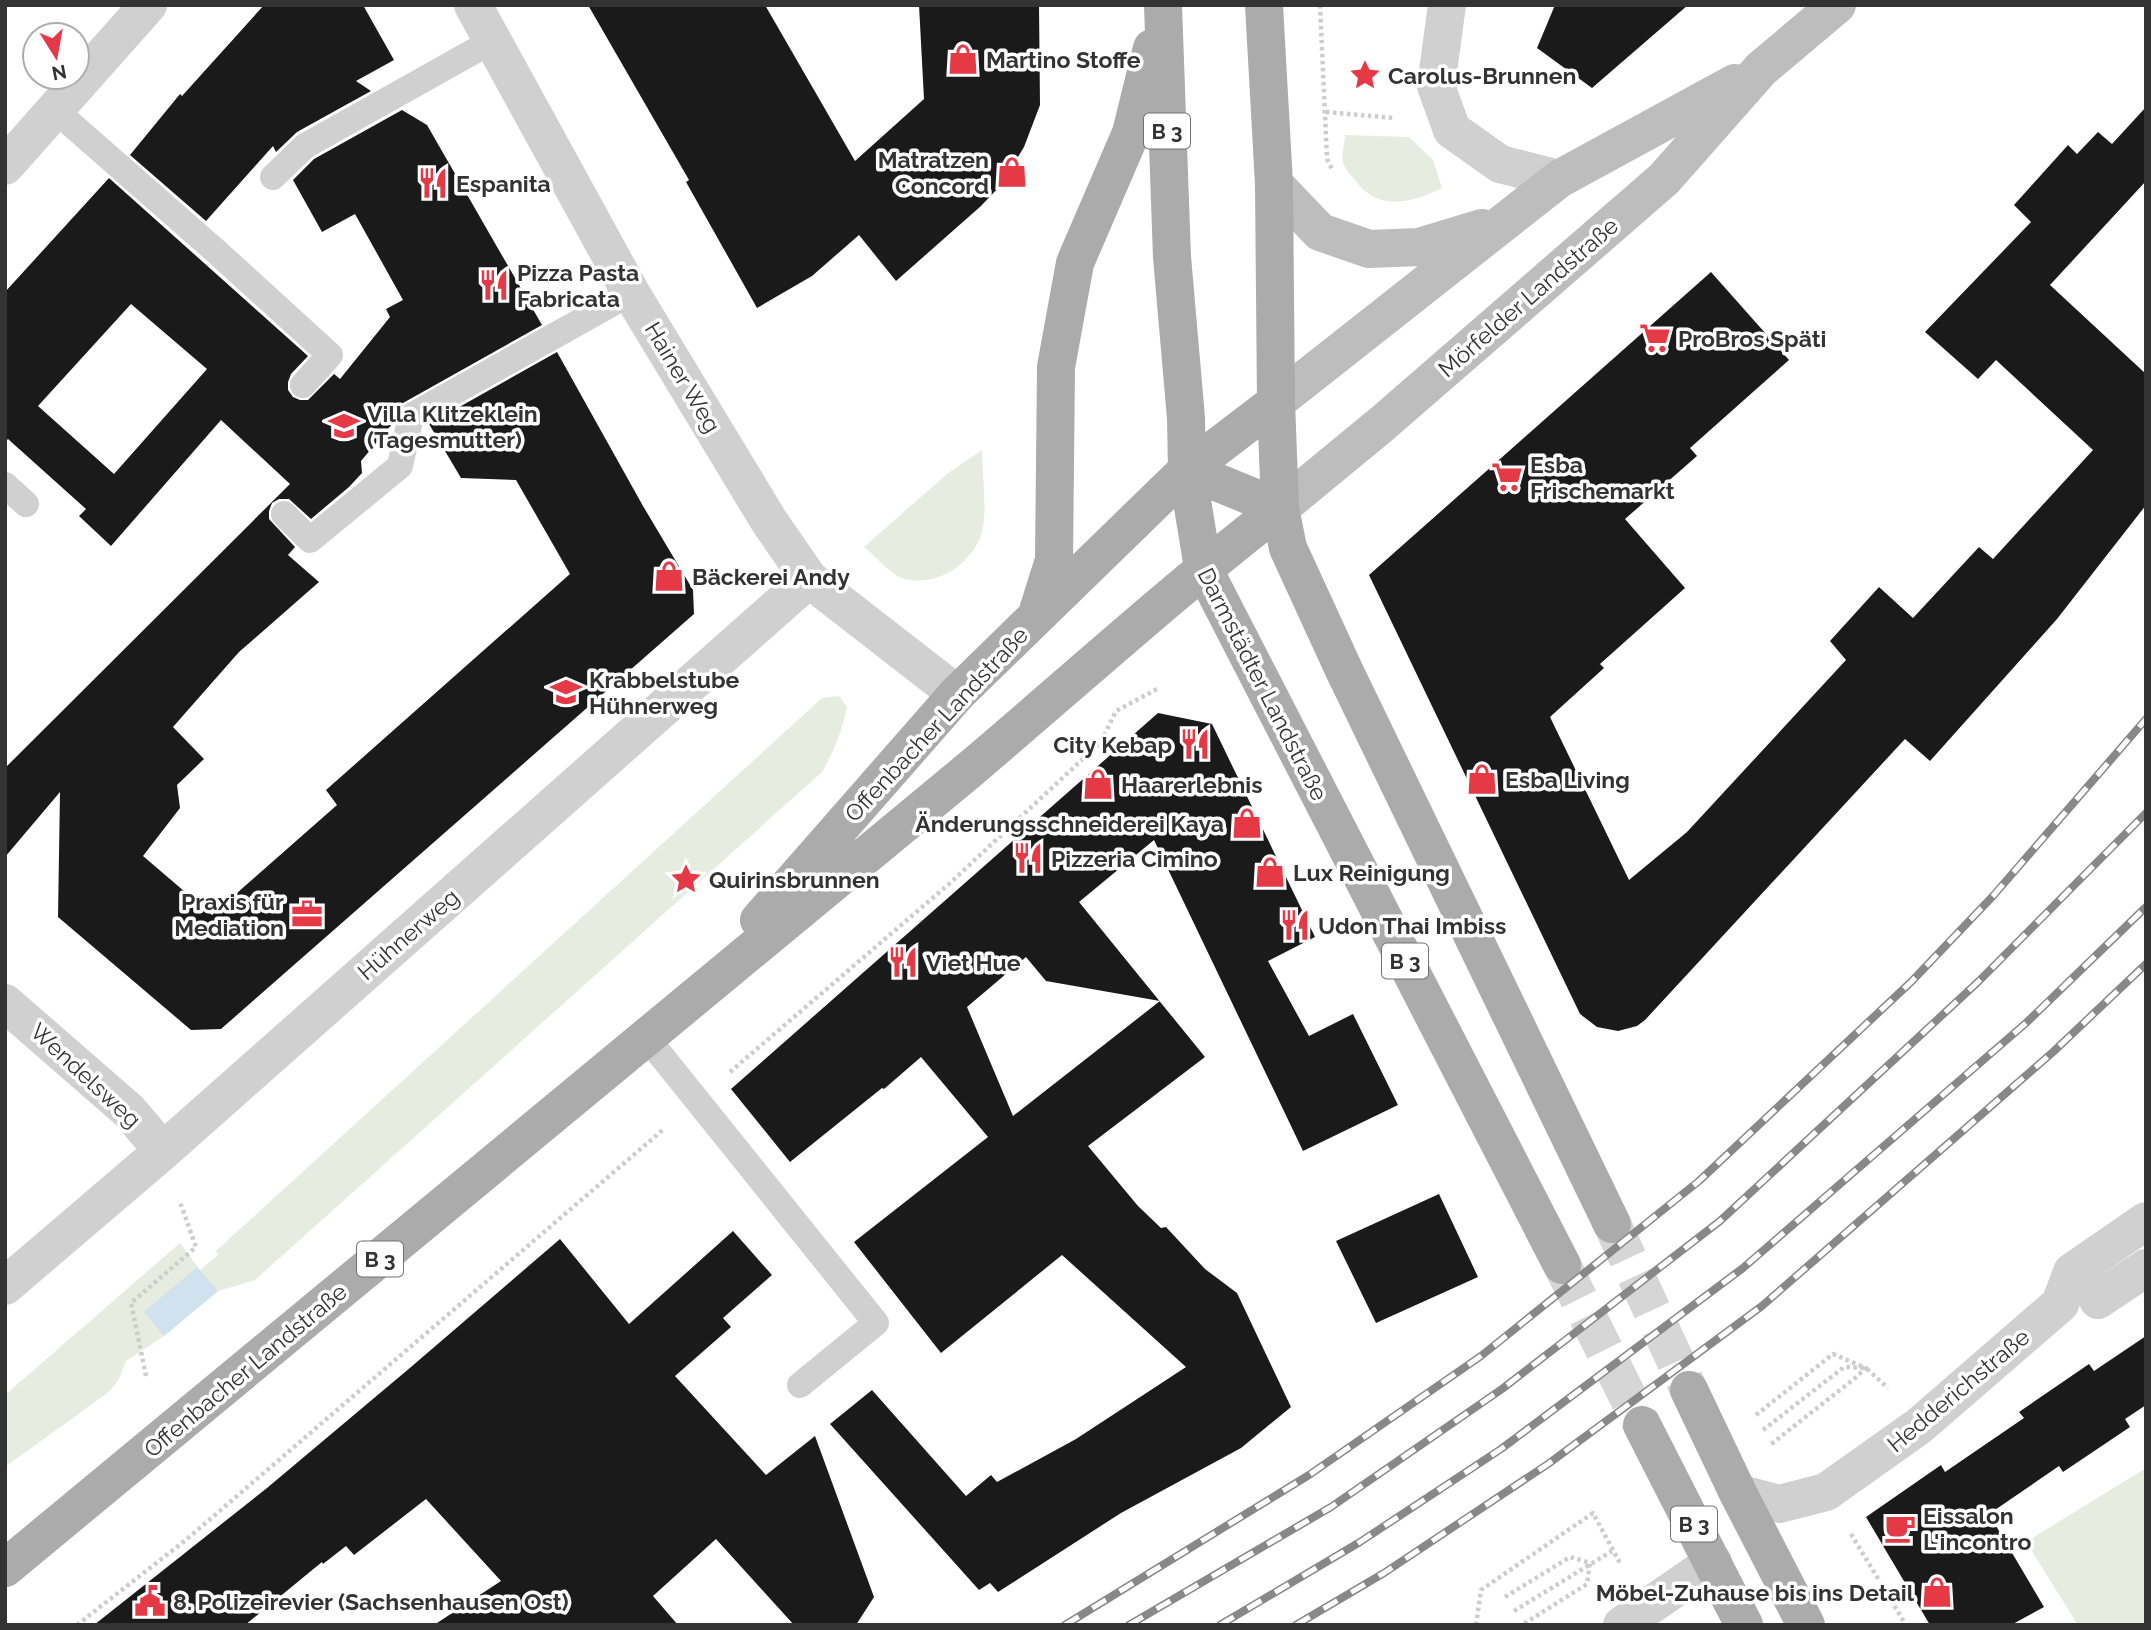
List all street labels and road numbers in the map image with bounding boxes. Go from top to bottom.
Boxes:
road number: B 3 [1144,114,1190,148]
street label: Mörfelder Landstraße [1433,212,1623,382]
street label: Hainer Weg [639,317,727,437]
street label: Darmstädter Landstraße [1193,563,1333,805]
street label: Offenbacher Landstraße [839,621,1033,827]
street label: Hühnerweg [352,883,464,985]
road number: B 3 [1382,944,1428,978]
street label: Wendelsweg [25,1017,147,1133]
road number: B 3 [357,1242,403,1276]
street label: Offenbacher Landstraße [138,1277,352,1463]
street label: Hedderichstraße [1881,1323,2035,1457]
road number: B 3 [1671,1506,1717,1542]

